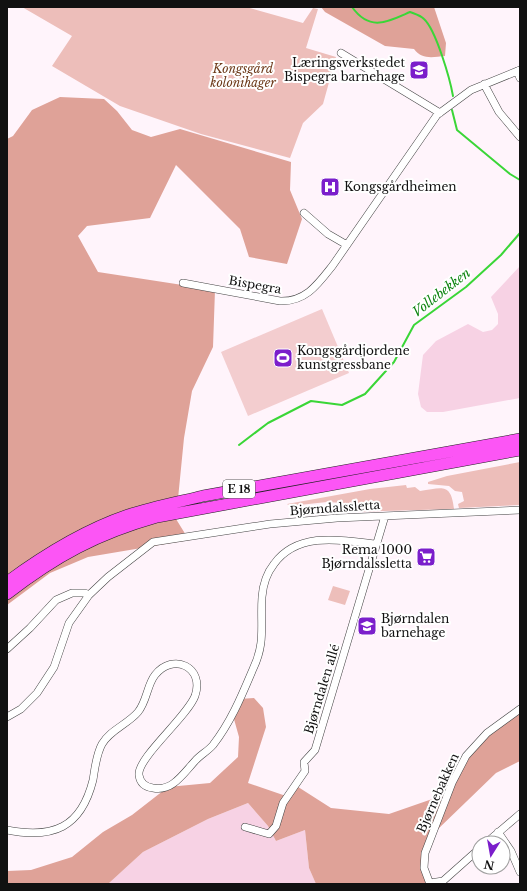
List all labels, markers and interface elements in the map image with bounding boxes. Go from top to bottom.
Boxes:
place label: Læringsverkstedet Bispegra barnehage [284,55,405,84]
school or university icon: Læringsverkstedet Bispegra barnehage [408,59,430,81]
park label: Kongsgård kolonihager [209,61,276,90]
hospital icon: Kongsgårdheimen [319,176,341,198]
place label: Kongsgårdheimen [344,179,457,194]
water label: Vollebekken [409,264,474,320]
street label: Bispegra [228,272,283,297]
place label: Kongsgårdjordene kunstgressbane [297,343,410,372]
sports icon: Kongsgårdjordene kunstgressbane [272,347,294,369]
road number: E 18 [223,480,255,498]
street label: Bjørndalssletta [289,497,381,518]
place label: Rema 1000 Bjørndalssletta [321,542,412,571]
supermarket icon: Rema 1000 Bjørndalssletta [415,546,437,568]
place label: Bjørndalen barnehage [380,611,449,640]
school or university icon: Bjørndalen barnehage [356,615,378,637]
street label: Bjørndalen allé [301,642,342,736]
street label: Bjørnebakken [413,751,462,835]
north arrow [471,835,511,875]
text: N [482,857,496,873]

